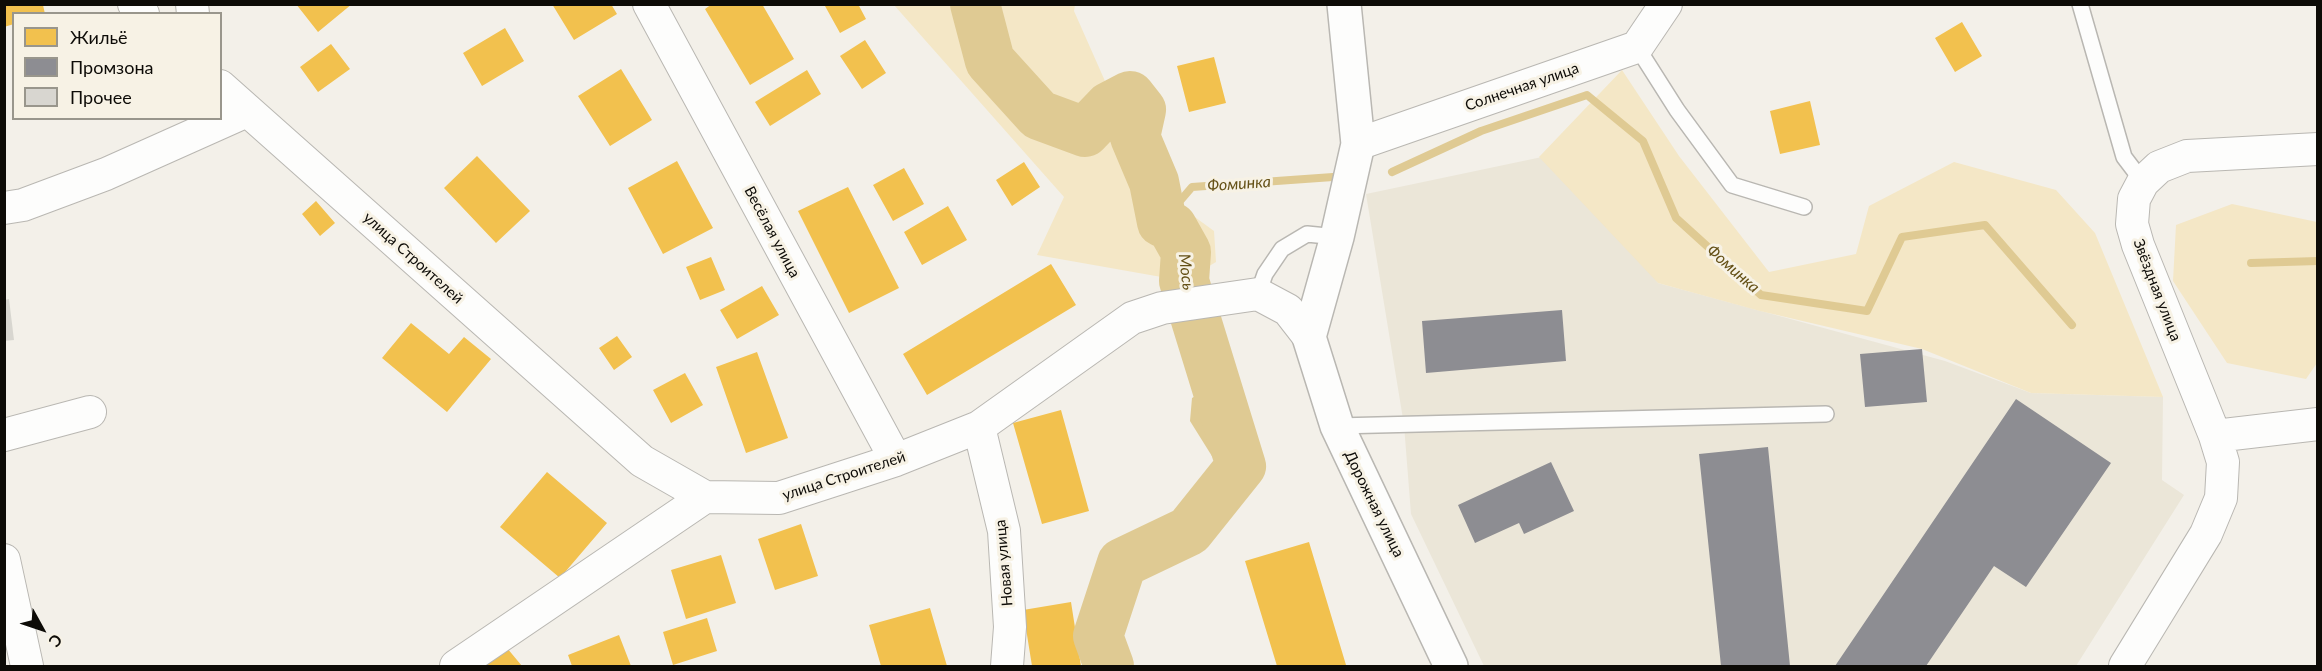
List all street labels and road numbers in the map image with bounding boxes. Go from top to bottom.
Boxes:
street label: Солнечная улица [1463,59,1581,115]
street label: Весёлая улица [740,183,804,281]
street label: улица Строителей [359,208,467,308]
street label: Звёздная улица [2129,236,2185,344]
street label: улица Строителей [780,448,908,504]
street label: Дорожная улица [1340,448,1408,560]
street label: Новая улица [991,519,1017,607]

